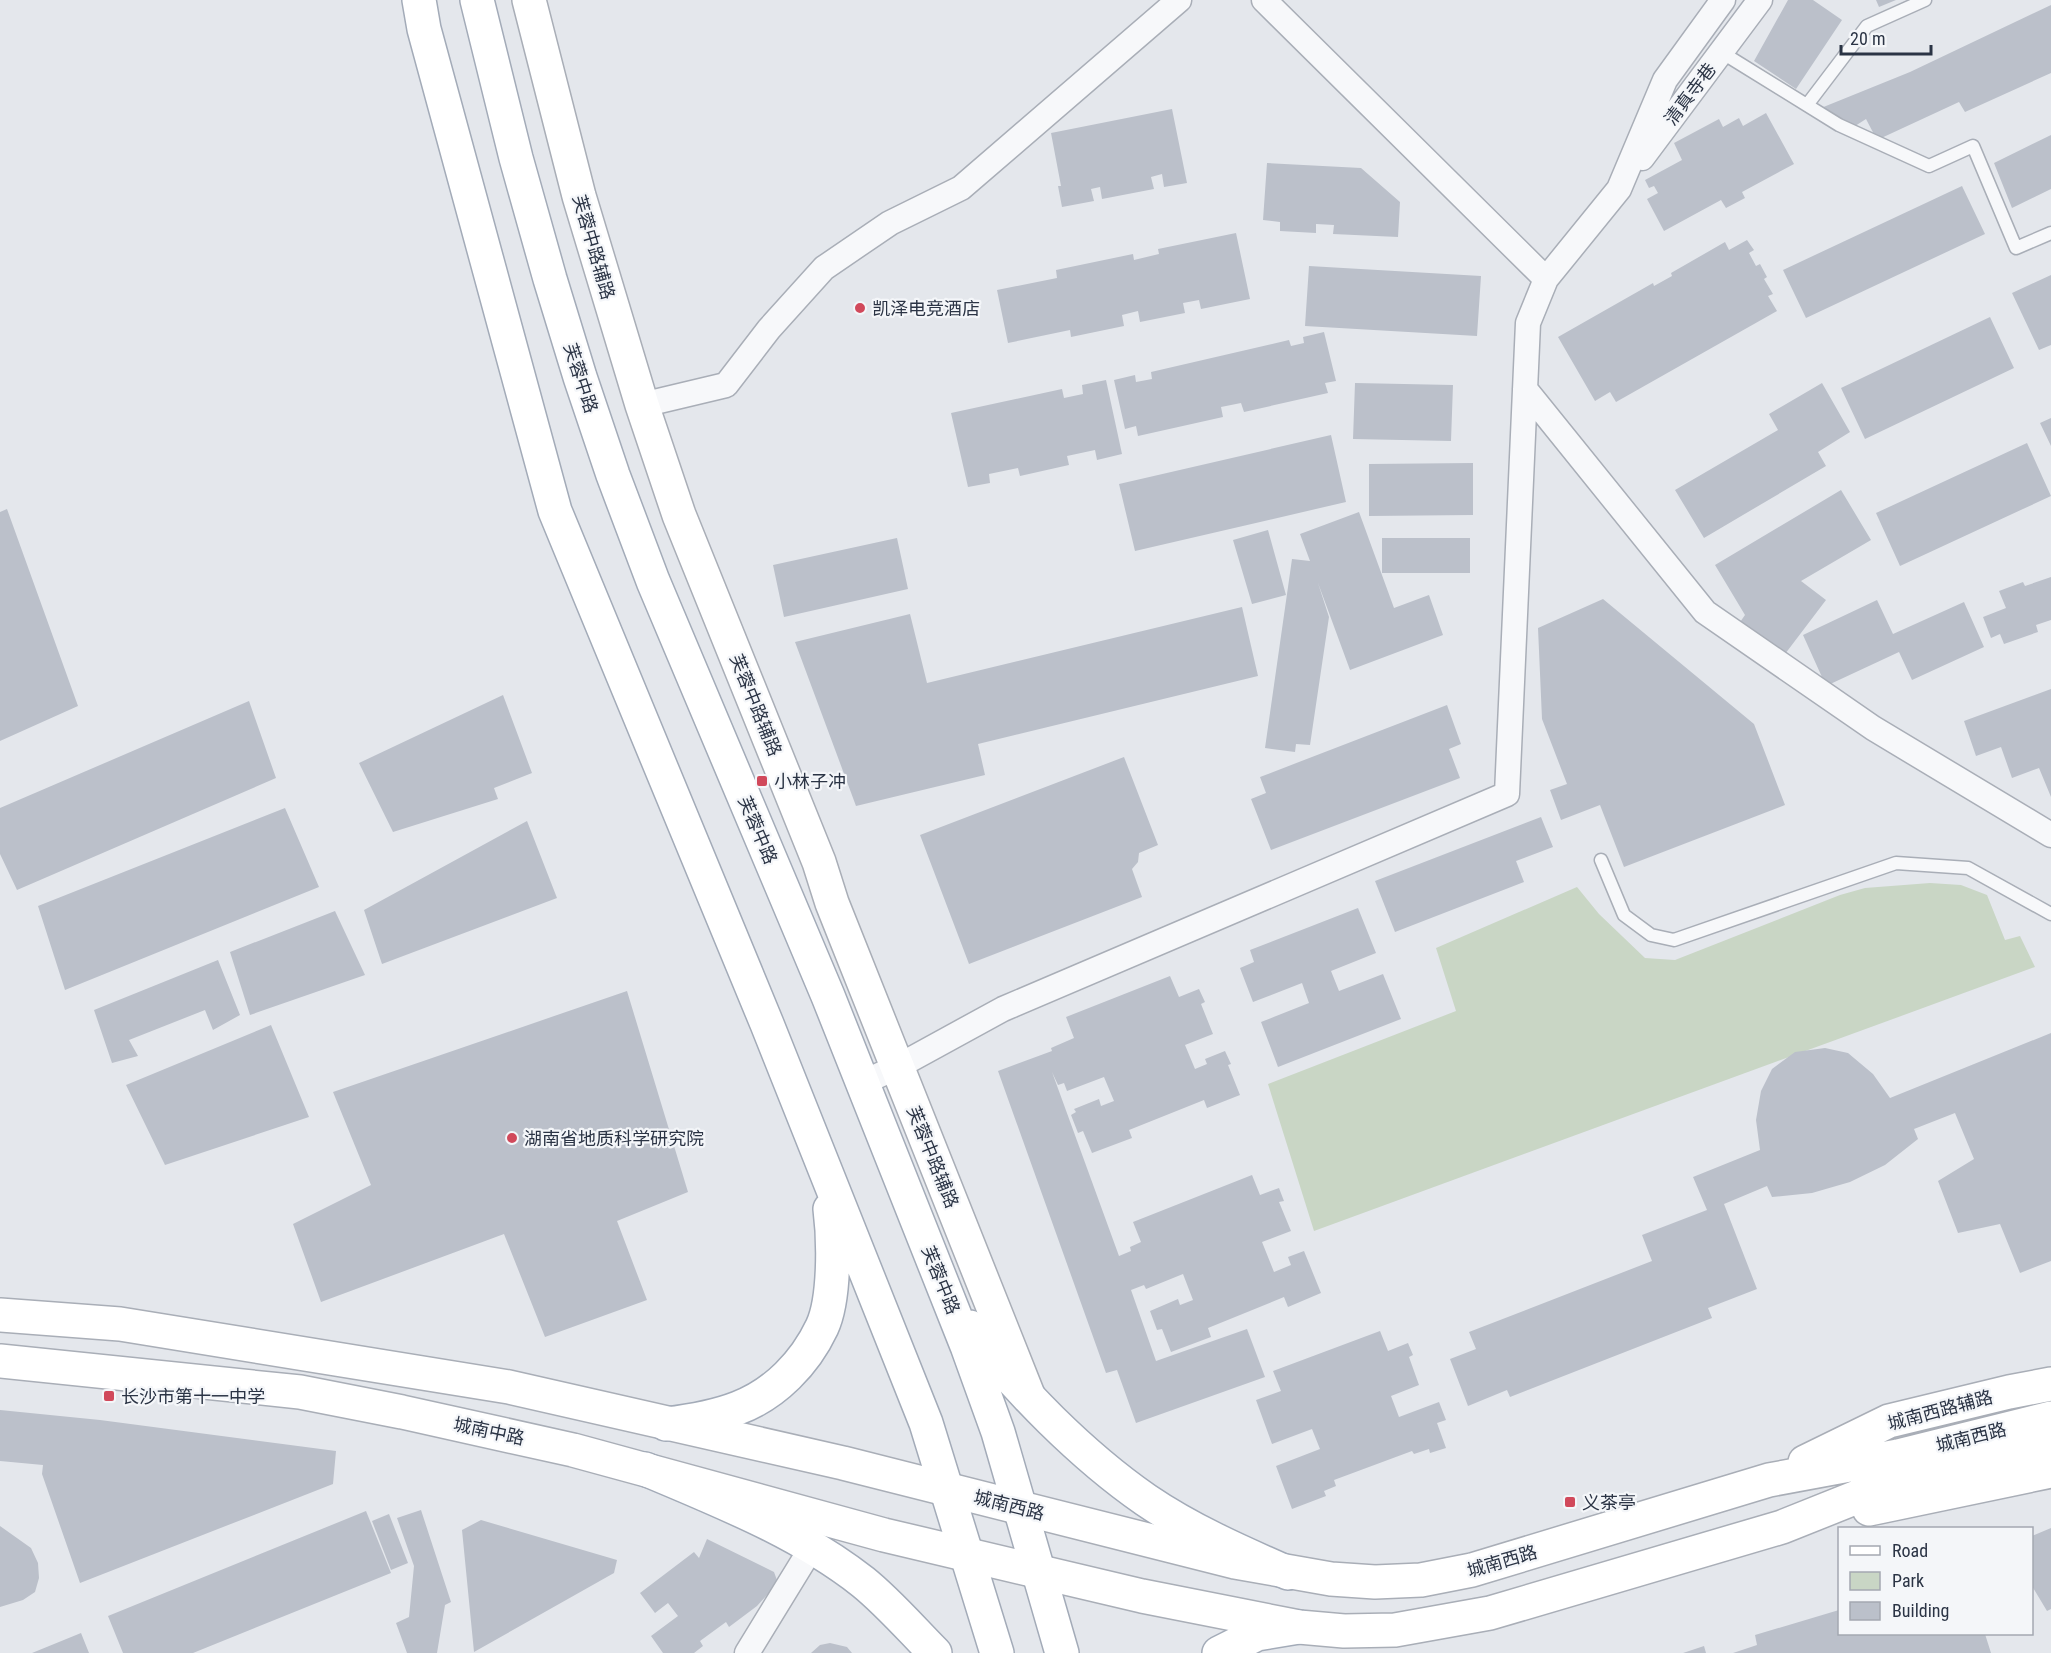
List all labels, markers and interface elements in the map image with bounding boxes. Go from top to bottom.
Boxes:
scale bar [1841,18,1931,56]
text: 20 m [1850,28,1885,49]
street label: 清真寺巷 [1660,59,1720,129]
street label: 芙蓉中路辅路 [569,192,619,302]
place label: 凯泽电竞酒店 [872,298,980,319]
marker: 凯泽电竞酒店 [853,301,867,315]
street label: 芙蓉中路 [560,341,602,415]
street label: 芙蓉中路辅路 [726,651,786,759]
place label: 小林子冲 [774,771,846,792]
marker: 小林子冲 [755,774,769,788]
street label: 芙蓉中路 [734,793,782,867]
street label: 芙蓉中路辅路 [903,1103,963,1211]
place label: 湖南省地质科学研究院 [524,1128,704,1149]
marker: 湖南省地质科学研究院 [505,1131,519,1145]
street label: 芙蓉中路 [918,1243,964,1317]
place label: 长沙市第十一中学 [121,1386,265,1407]
street label: 城南西路辅路 [1885,1386,1995,1434]
marker: 长沙市第十一中学 [102,1389,116,1403]
street label: 城南中路 [452,1413,526,1449]
street label: 城南西路 [1934,1418,2008,1456]
street label: 城南西路 [972,1486,1046,1524]
place label: 义茶亭 [1582,1492,1636,1513]
marker: 义茶亭 [1563,1495,1577,1509]
legend [1838,1527,2033,1635]
text: Road [1892,1540,1928,1561]
street label: 城南西路 [1465,1541,1539,1581]
text: Park [1892,1570,1924,1591]
text: Building [1892,1600,1949,1621]

